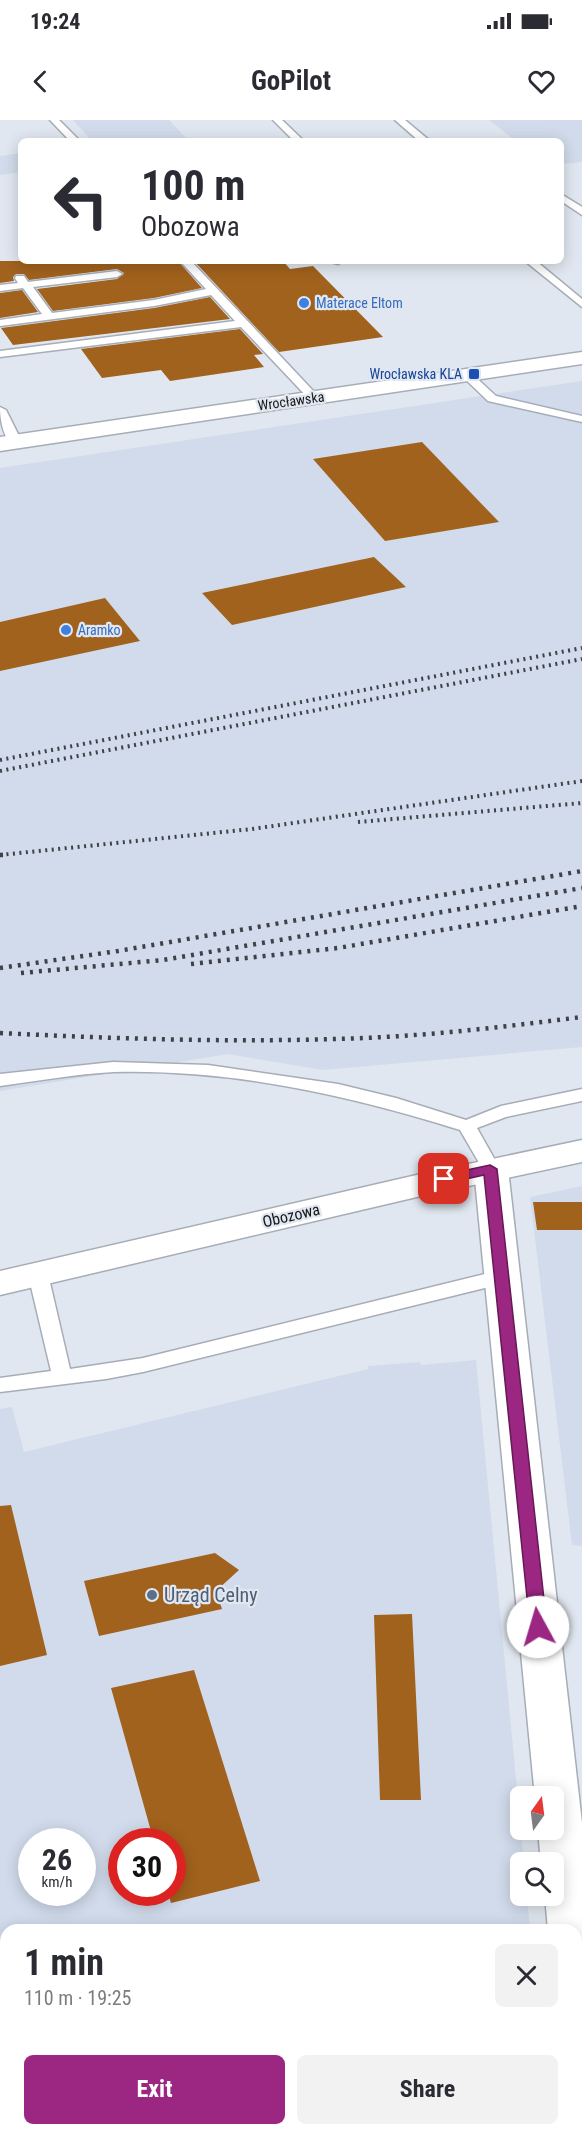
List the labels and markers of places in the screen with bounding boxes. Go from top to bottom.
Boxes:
place label: Materace Eltom [316,295,403,311]
marker: Materace Eltom [297,296,311,310]
place label: Wrocławska KLA [369,366,462,382]
marker: Wrocławska KLA [467,367,481,381]
place label: Aramko [78,622,121,638]
marker: Aramko [59,623,73,637]
pin [418,1153,469,1204]
place label: Urząd Celny [164,1583,258,1607]
marker: Urząd Celny [145,1588,159,1602]

